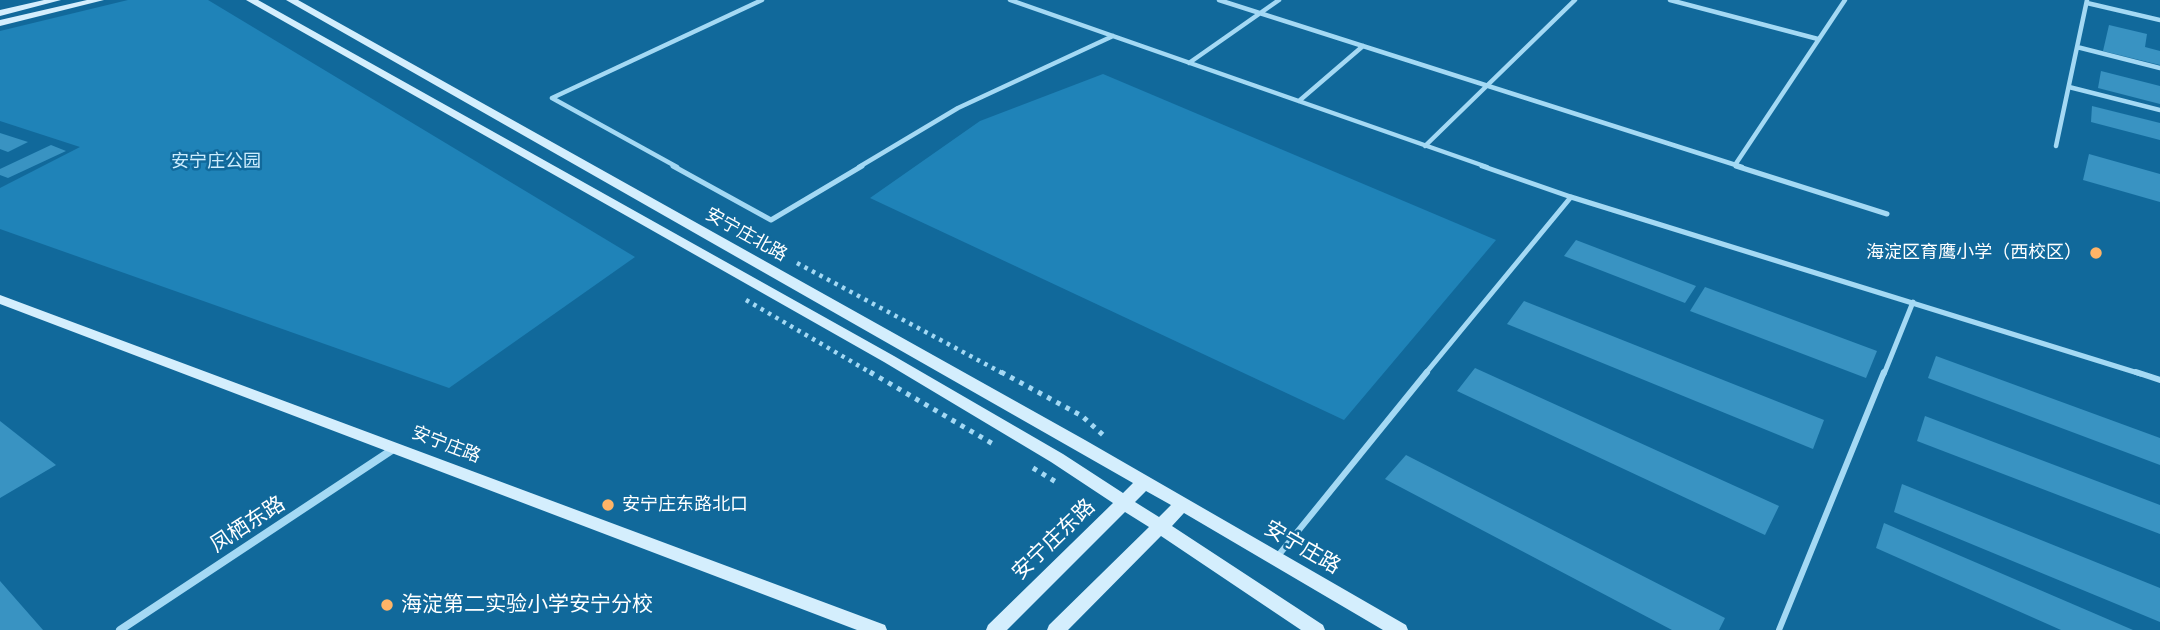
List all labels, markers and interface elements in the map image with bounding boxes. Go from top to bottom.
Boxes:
park label: 安宁庄公园 [171,151,261,173]
street label: 安宁庄北路 [701,204,791,266]
place label: 海淀区育鹰小学（西校区） [1866,242,2082,264]
marker: 海淀区育鹰小学（西校区） [2088,245,2104,261]
street label: 安宁庄路 [409,422,483,468]
street label: 凤栖东路 [206,492,290,558]
place label: 安宁庄东路北口 [622,494,748,516]
street label: 安宁庄东路 [1007,494,1101,586]
marker: 安宁庄东路北口 [600,497,616,513]
street label: 安宁庄路 [1259,516,1345,580]
place label: 海淀第二实验小学安宁分校 [401,592,653,618]
marker: 海淀第二实验小学安宁分校 [379,597,395,613]

